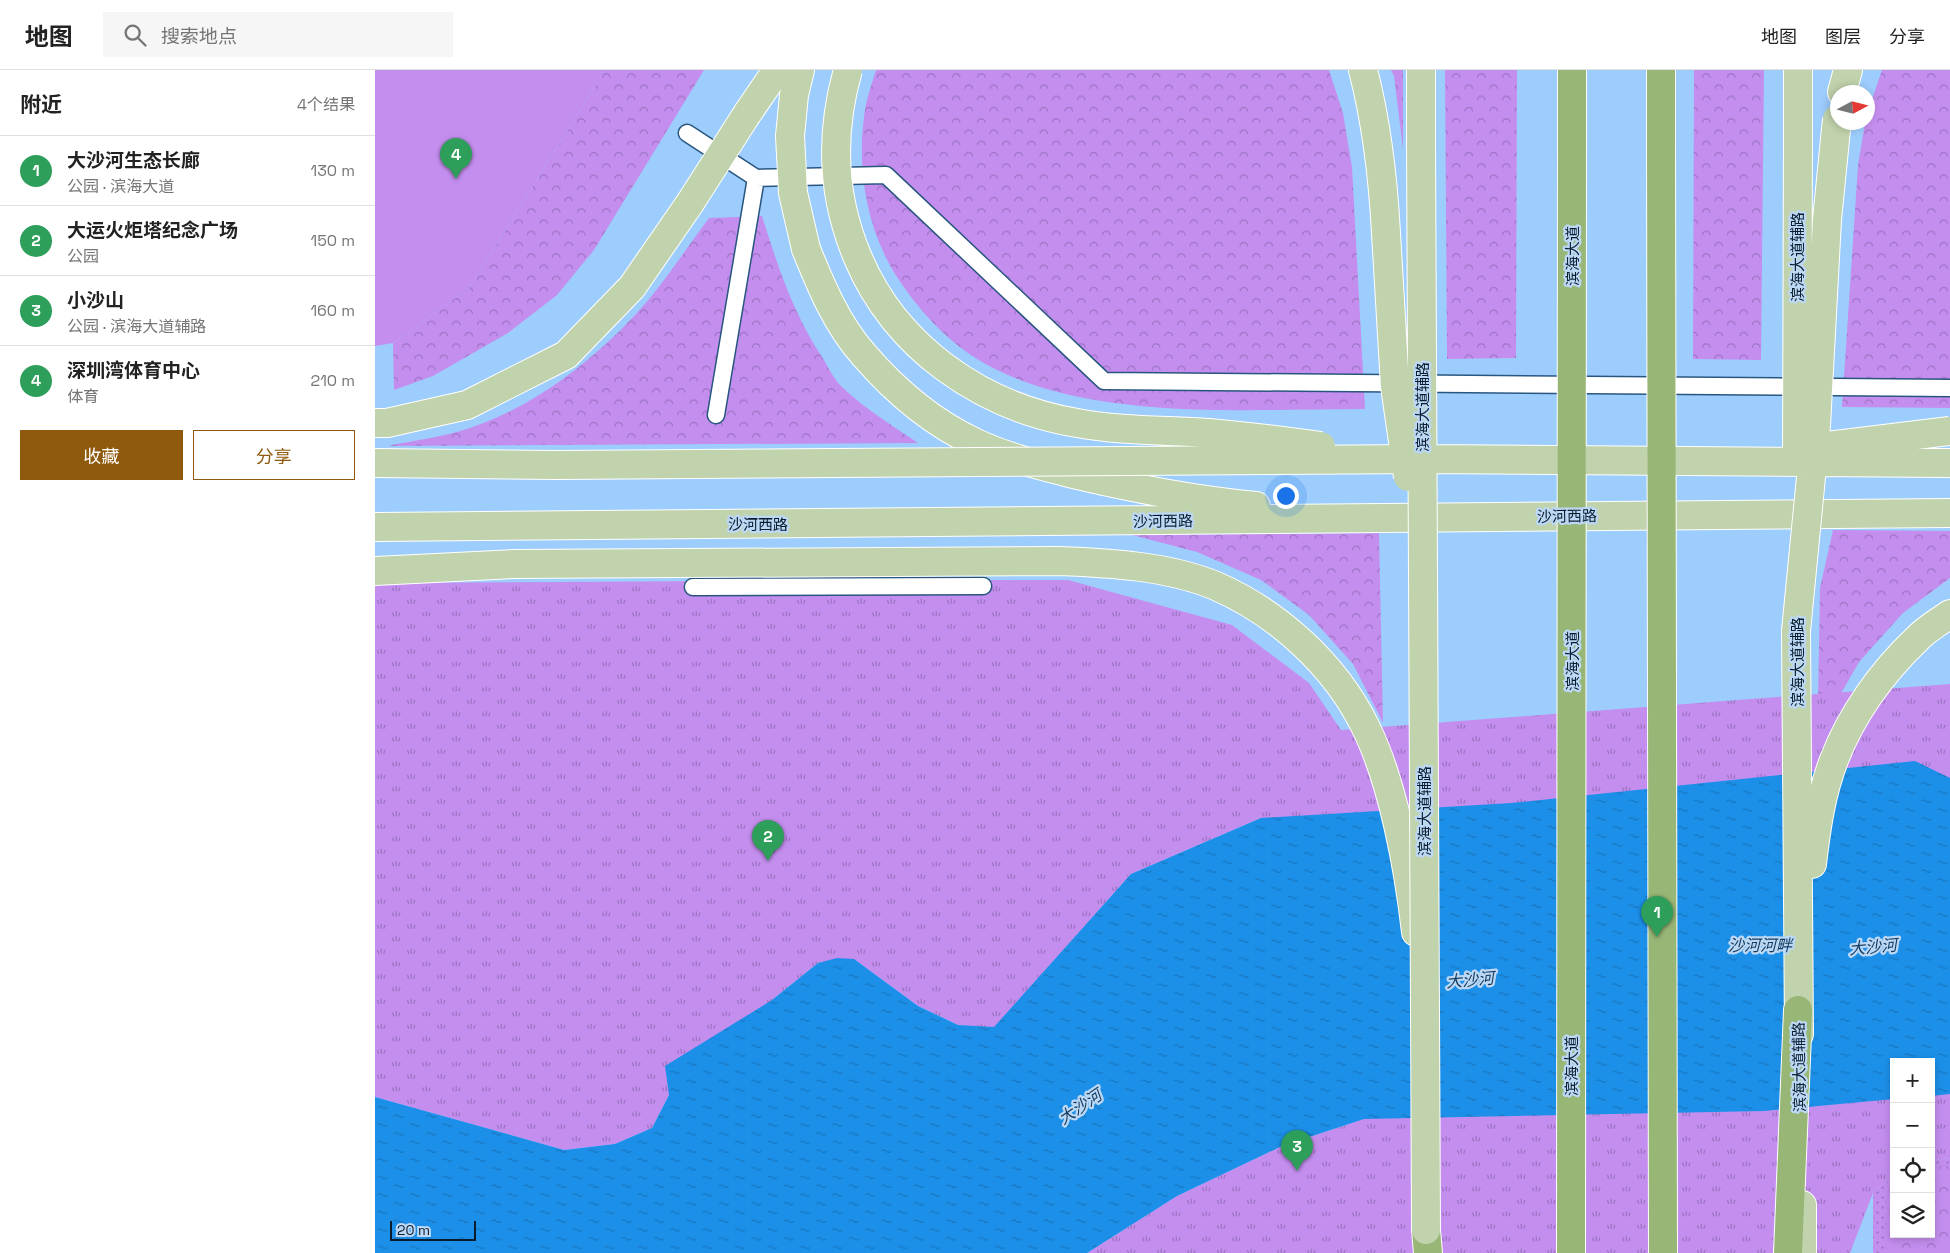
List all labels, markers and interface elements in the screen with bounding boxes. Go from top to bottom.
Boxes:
search box [103,12,453,57]
text: 地图 [25,21,73,52]
icon: search [121,21,149,49]
text: 搜索地点 [161,24,237,49]
text: 地图 [1761,25,1797,48]
text: 图层 [1825,25,1861,48]
text: 分享 [1889,25,1925,48]
north arrow [1830,85,1875,130]
text: 附近 [20,91,62,118]
text: 4个结果 [297,94,355,115]
pin: 4 [440,138,472,179]
text: 大沙河生态长廊 [67,148,200,173]
text: 1 [32,160,40,181]
text: 130 m [311,160,355,181]
text: 公园 · 滨海大道 [67,176,174,197]
street label: 滨海大道辅路 [1788,212,1807,302]
text: 大运火炬塔纪念广场 [67,218,238,243]
street label: 滨海大道 [1563,226,1582,286]
text: 2 [31,230,41,251]
text: 150 m [311,230,355,251]
text: 公园 [67,246,99,267]
text: 小沙山 [67,288,124,313]
text: 3 [31,300,41,321]
text: 160 m [310,300,355,321]
text: 公园 · 滨海大道辅路 [67,316,206,337]
text: 深圳湾体育中心 [67,358,200,383]
street label: 滨海大道辅路 [1413,362,1432,452]
text: 4 [31,370,41,391]
text: 210 m [311,370,355,391]
text: 体育 [67,386,99,407]
button: 收藏 [20,430,183,480]
button: 分享 [193,430,355,480]
your location [1273,483,1299,509]
street label: 沙河西路 [1537,506,1597,526]
street label: 沙河西路 [1133,511,1193,531]
street label: 沙河西路 [728,515,788,534]
street label: 滨海大道辅路 [1788,617,1807,707]
street label: 滨海大道 [1563,631,1582,691]
street label: 滨海大道辅路 [1415,766,1434,856]
pin: 2 [752,820,784,861]
pin: 1 [1641,896,1673,937]
water label: 大沙河 [1848,934,1901,960]
water label: 沙河河畔 [1728,935,1794,956]
water label: 大沙河 [1445,967,1498,993]
street label: 滨海大道辅路 [1789,1022,1809,1112]
street label: 滨海大道 [1562,1036,1581,1096]
map controls [1890,1058,1935,1238]
button: + [1890,1058,1935,1103]
water label: 大沙河 [1054,1083,1108,1129]
button: − [1890,1103,1935,1148]
pin: 3 [1281,1130,1313,1171]
button: locate [1890,1148,1935,1193]
button: layers [1890,1193,1935,1238]
scale bar [390,1218,476,1241]
text: 20 m [397,1221,430,1239]

